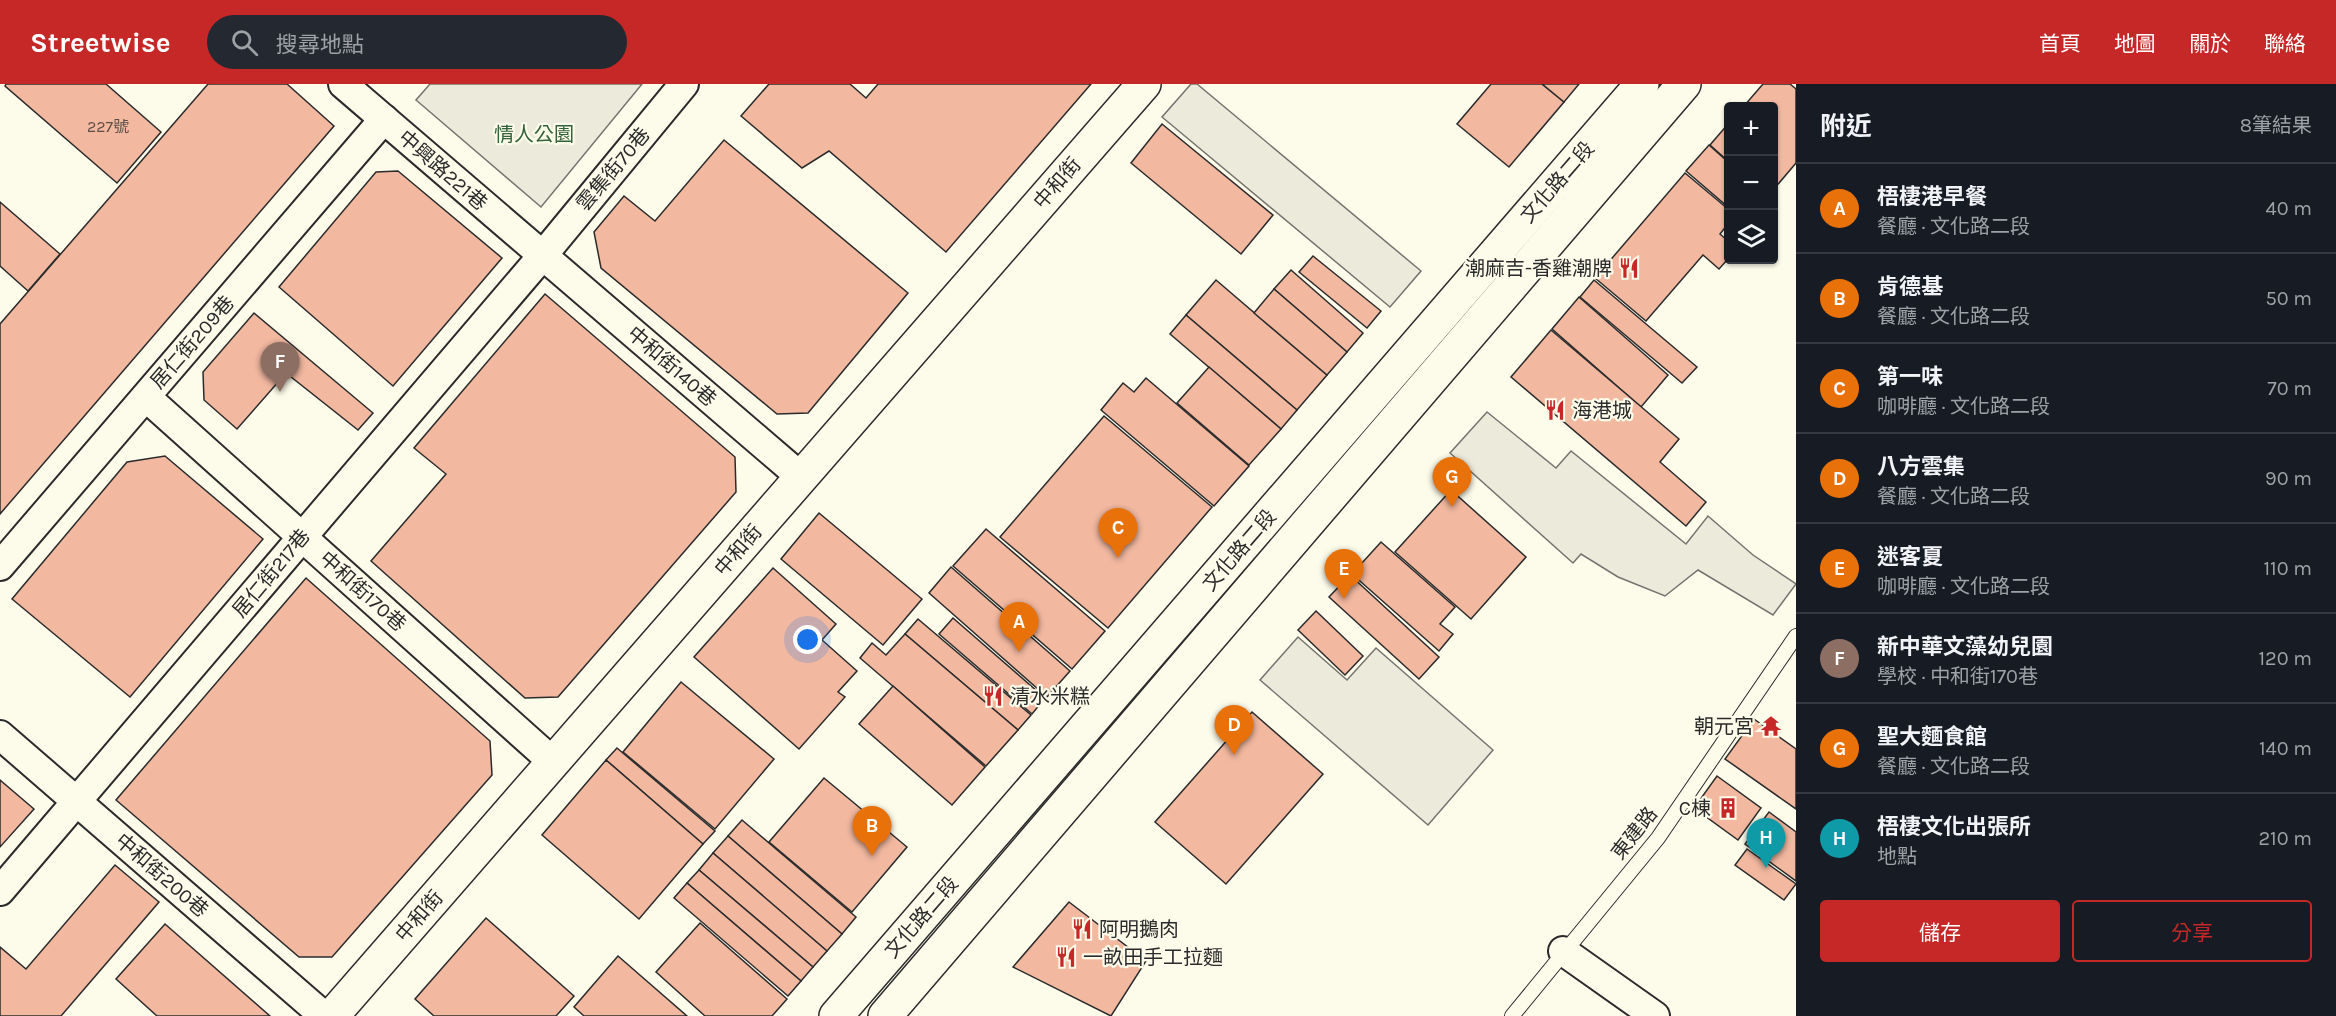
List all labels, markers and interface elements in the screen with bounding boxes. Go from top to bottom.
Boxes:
search box [207,15,627,69]
text: Streetwise [30,26,171,59]
icon: search [228,26,261,59]
text: 搜尋地點 [276,32,364,58]
text: 首頁 [2039,32,2081,56]
text: 地圖 [2114,32,2156,56]
text: 關於 [2189,32,2231,56]
text: 聯絡 [2264,32,2306,56]
map controls [1724,102,1778,264]
button: + [1724,102,1778,156]
text: 附近 [1820,111,1872,142]
text: 8筆結果 [2240,114,2312,137]
house number: 227號 [87,117,129,136]
park label: 情人公園 [494,123,574,146]
street label: 雲集街70巷 [572,123,655,216]
street label: 中興路221巷 [394,126,492,215]
street label: 文化路二段 [1516,137,1599,228]
street label: 中和街 [1029,153,1086,214]
button: − [1724,156,1778,210]
text: 梧棲港早餐 [1877,184,1987,210]
text: A [1833,197,1846,220]
text: 40 m [2266,197,2312,220]
button: layers [1724,210,1778,264]
text: 餐廳 · 文化路二段 [1877,215,2030,238]
restaurant icon: 潮麻吉-香雞潮牌 [1617,256,1641,280]
place label: 潮麻吉-香雞潮牌 [1465,257,1612,280]
text: 肯德基 [1877,274,1943,300]
text: B [1833,287,1846,310]
text: 50 m [2265,287,2312,310]
street label: 居仁街209巷 [146,291,239,393]
text: 餐廳 · 文化路二段 [1877,305,2030,328]
street label: 中和街140巷 [623,322,721,411]
pin: F [260,342,300,392]
text: 第一味 [1877,364,1943,390]
text: C [1833,377,1846,400]
text: 70 m [2267,377,2312,400]
text: 咖啡廳 · 文化路二段 [1877,395,2050,418]
restaurant icon: 海港城 [1543,398,1567,422]
place label: 海港城 [1572,399,1632,422]
text: 八方雲集 [1877,454,1965,480]
pin: G [1432,458,1472,507]
text: D [1833,467,1846,490]
text: 90 m [2265,467,2312,490]
text: 餐廳 · 文化路二段 [1877,485,2030,508]
street label: 文化路二段 [1198,505,1281,596]
pin: C [1098,508,1138,558]
street label: 中和街 [710,520,767,581]
street label: 居仁街217巷 [228,525,315,622]
text: 迷客夏 [1877,544,1943,570]
street label: 中和街170巷 [315,547,410,636]
pin: E [1324,550,1364,599]
text: E [1834,557,1845,580]
text: 110 m [2263,557,2312,580]
text: 咖啡廳 · 文化路二段 [1877,575,2050,598]
pin: A [1000,602,1038,652]
your location [793,625,822,654]
text: 新中華文藻幼兒園 [1877,634,2053,660]
text: F [1834,647,1845,670]
text: 120 m [2258,647,2312,670]
text: 學校 · 中和街170巷 [1877,665,2038,688]
restaurant icon: 清水米糕 [981,684,1005,708]
place label: 清水米糕 [1010,685,1090,708]
pin: D [1214,706,1254,755]
temple icon: 朝元宮 [1759,714,1783,738]
place label: 朝元宮 [1694,715,1754,738]
text: 聖大麵食館 [1877,724,1987,750]
text: G [1833,737,1846,760]
text: 140 m [2259,737,2312,760]
text: 餐廳 · 文化路二段 [1877,755,2030,778]
building icon: C棟 [1716,796,1740,820]
place label: C棟 [1679,797,1711,820]
street label: 東建路 [1607,803,1662,864]
pin: B [852,806,892,856]
text: 梧棲文化出張所 [1877,814,2031,840]
pin: H [1746,818,1786,868]
text: H [1832,827,1847,850]
text: 210 m [2258,827,2312,850]
street label: 中和街200巷 [111,829,213,922]
text: 地點 [1877,845,1917,868]
street label: 文化路二段 [880,872,963,963]
street label: 中和街 [391,886,448,947]
button: 儲存 [1820,900,2060,962]
button: 分享 [2072,900,2312,962]
restaurant icon: 阿明鵝肉 [1070,917,1094,941]
place label: 阿明鵝肉 [1099,918,1179,941]
restaurant icon: 一畝田手工拉麵 [1054,945,1078,969]
place label: 一畝田手工拉麵 [1083,946,1223,969]

